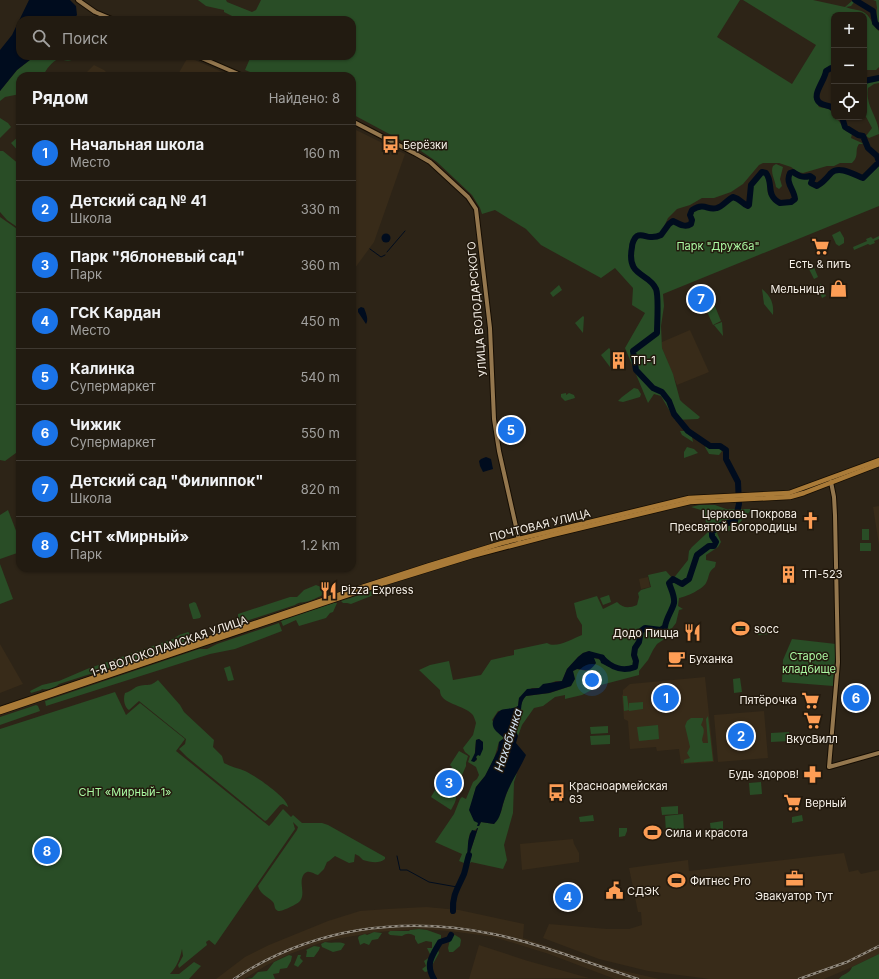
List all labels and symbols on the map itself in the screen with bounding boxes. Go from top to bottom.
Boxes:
bus stop icon: Берёзки [380,135,400,155]
place label: Берёзки [403,138,448,152]
supermarket icon: Есть & пить [810,236,830,256]
park label: Парк "Дружба" [676,239,760,253]
street label: УЛИЦА ВОЛОДАРСКОГО [464,241,490,377]
place label: Есть & пить [789,257,851,271]
shop icon: Мельница [828,279,848,299]
place label: Мельница [770,282,825,296]
pin: 7 [688,284,714,314]
building icon: ТП-1 [608,350,628,370]
place label: ТП-1 [631,353,656,367]
pin: 5 [498,415,524,445]
street label: ПОЧТОВАЯ УЛИЦА [488,506,592,544]
place label: Церковь Покрова Пресвятой Богородицы [670,507,797,534]
church icon: Церковь Покрова Пресвятой Богородицы [800,510,820,530]
building icon: ТП-523 [779,564,799,584]
place label: ТП-523 [802,567,843,581]
restaurant icon: Pizza Express [318,580,338,600]
place label: Pizza Express [341,583,414,597]
street label: 1-Я ВОЛОКОЛАМСКАЯ УЛИЦА [89,612,250,680]
sports icon: socc [731,619,751,639]
place label: socc [754,622,779,636]
restaurant icon: Додо Пицца [682,623,702,643]
place label: Додо Пицца [613,626,679,640]
cafe icon: Буханка [666,649,686,669]
park label: Старое кладбище [782,649,836,676]
place label: Буханка [689,652,733,666]
your location [582,670,602,690]
pin: 1 [653,683,679,713]
pin: 6 [843,683,869,713]
supermarket icon: Пятёрочка [800,690,820,710]
place label: Пятёрочка [739,693,797,707]
water label: Нахабинка [491,707,525,773]
supermarket icon: ВкусВилл [802,711,822,731]
pin: 2 [728,721,754,751]
place label: ВкусВилл [786,732,838,746]
pharmacy icon: Будь здоров! [802,764,822,784]
place label: Будь здоров! [728,767,799,781]
pin: 3 [436,768,462,798]
place label: Красноармейская 63 [569,779,668,806]
bus stop icon: Красноармейская 63 [546,782,566,802]
park label: СНТ «Мирный-1» [78,785,172,799]
supermarket icon: Верный [782,793,802,813]
place label: Верный [805,796,846,810]
sports icon: Сила и красота [642,823,662,843]
place label: Сила и красота [665,826,748,840]
pin: 8 [34,836,60,866]
office icon: Эвакуатор Тут [784,868,804,888]
sports icon: Фитнес Pro [667,871,687,891]
place label: Фитнес Pro [690,874,751,888]
public building icon: СДЭК [604,881,624,901]
pin: 4 [555,882,581,912]
place label: СДЭК [627,884,660,898]
place label: Эвакуатор Тут [755,889,834,903]

